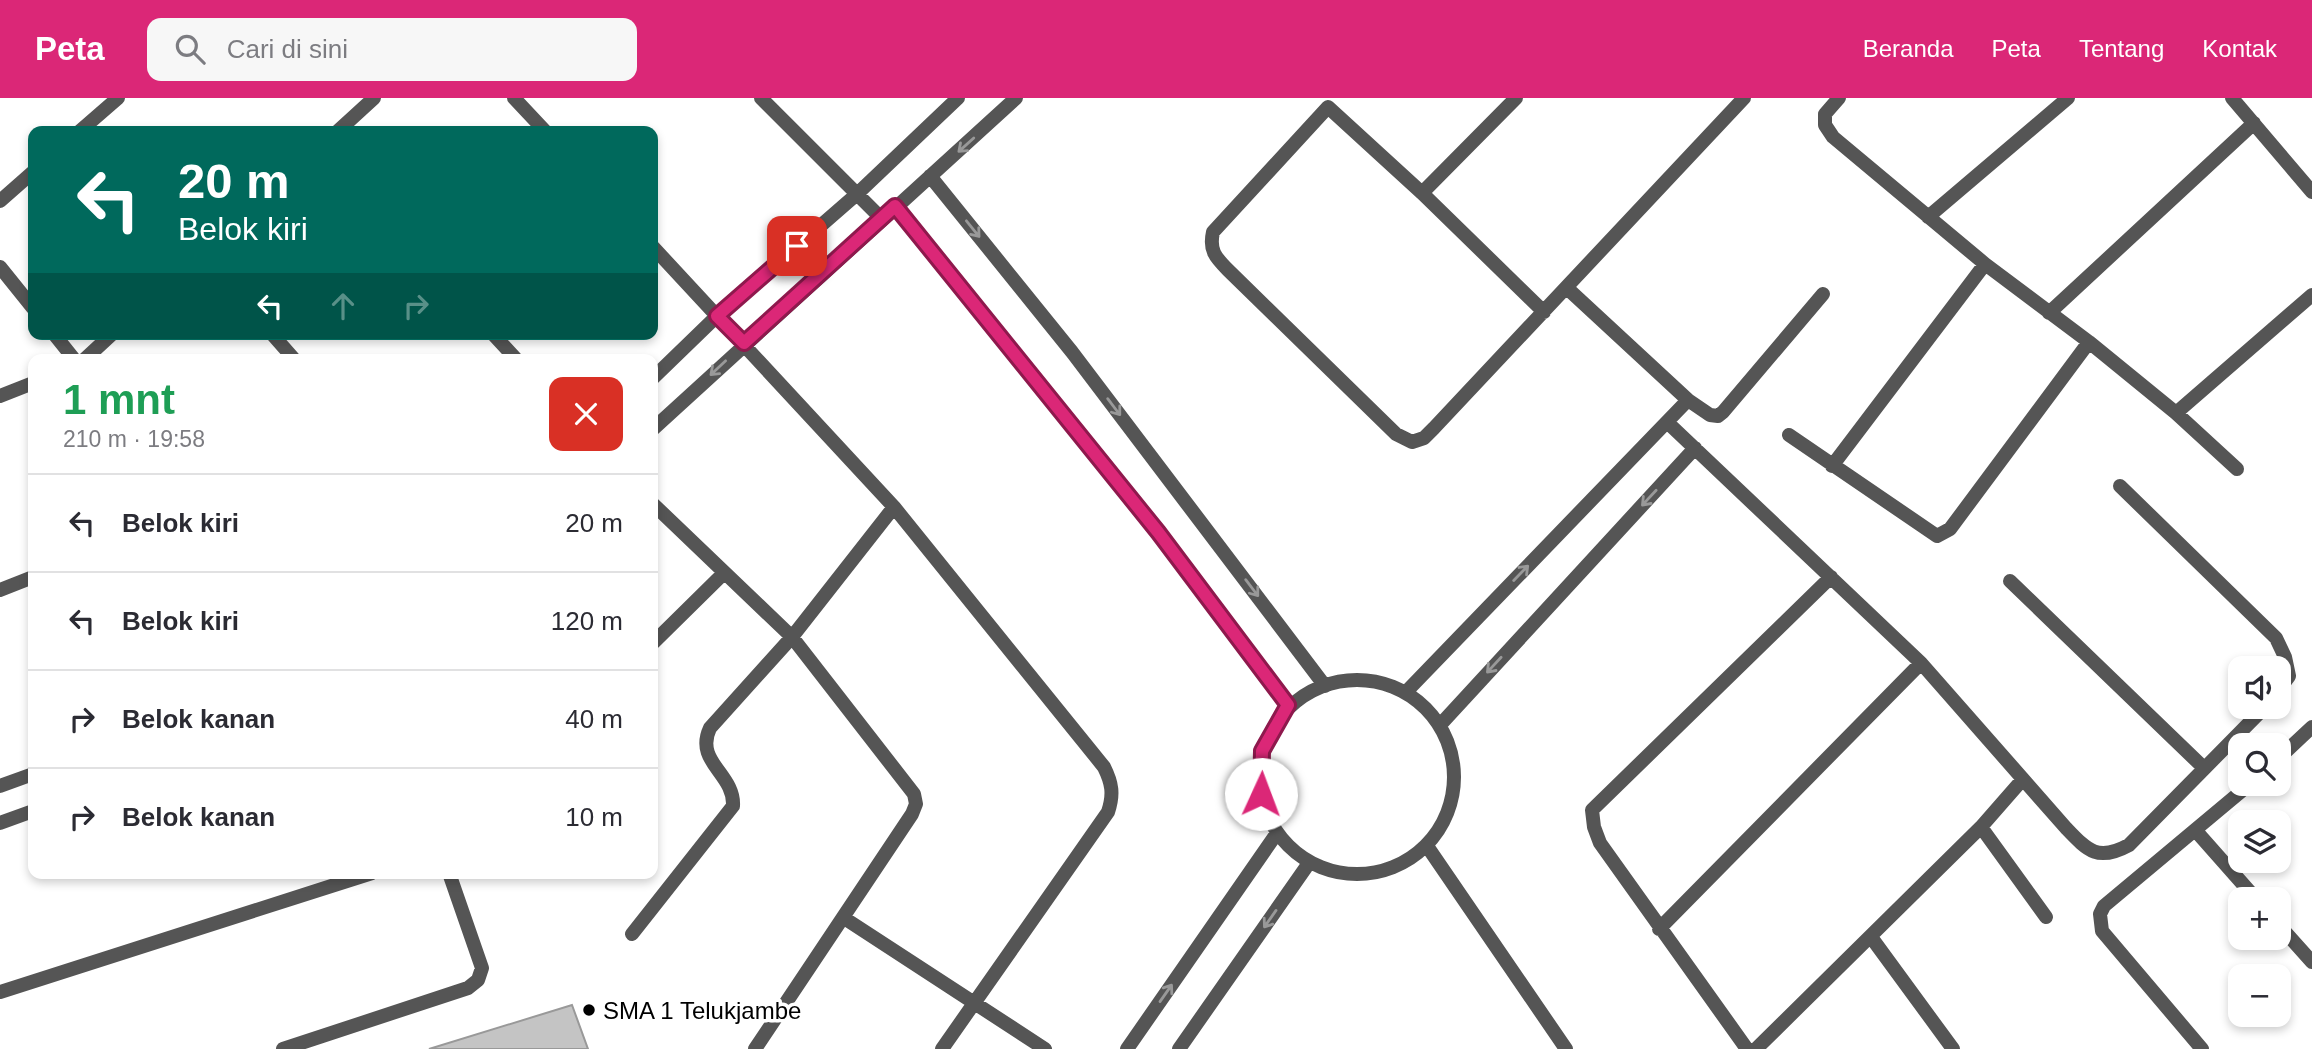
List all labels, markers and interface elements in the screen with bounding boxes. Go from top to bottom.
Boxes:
search box [147,18,637,81]
text: Peta [35,30,105,67]
icon: search [171,30,209,68]
text: Cari di sini [227,34,348,64]
text: Beranda [1863,35,1954,62]
text: Peta [1992,35,2041,62]
text: Tentang [2079,35,2164,62]
text: Kontak [2202,35,2277,62]
one-way arrow [957,137,975,153]
icon: left [63,154,154,245]
text: 20 m [178,154,290,208]
text: Belok kiri [178,211,308,247]
pin [767,216,827,276]
one-way arrow [965,220,980,238]
icon: arrive [778,227,816,265]
icon: left [251,287,289,325]
icon: ahead [324,287,362,325]
icon: right [397,287,435,325]
one-way arrow [710,359,727,376]
text: 1 mnt [63,376,175,423]
button: close [549,377,623,451]
one-way arrow [1106,398,1121,417]
text: 210 m · 19:58 [63,426,205,452]
one-way arrow [1640,489,1657,506]
icon: left [63,504,101,542]
text: Belok kiri [122,508,239,538]
text: 20 m [565,508,623,538]
one-way arrow [1513,565,1530,582]
one-way arrow [1245,578,1259,597]
icon: left [63,602,101,640]
text: Belok kiri [122,606,239,636]
text: 120 m [551,606,623,636]
one-way arrow [1486,656,1502,674]
map controls [2228,656,2291,1027]
button: sound [2228,656,2291,719]
icon: right [63,700,101,738]
text: Belok kanan [122,704,275,734]
text: 40 m [565,704,623,734]
button: search [2228,733,2291,796]
position arrow [1224,757,1298,831]
icon: right [63,798,101,836]
text: Belok kanan [122,802,275,832]
text: 10 m [565,802,623,832]
button: layers [2228,810,2291,873]
button: + [2228,887,2291,950]
one-way arrow [1263,909,1277,928]
button: − [2228,964,2291,1027]
one-way arrow [1159,984,1173,1003]
place label: SMA 1 Telukjambe [603,997,801,1024]
marker: SMA 1 Telukjambe [581,1002,597,1018]

